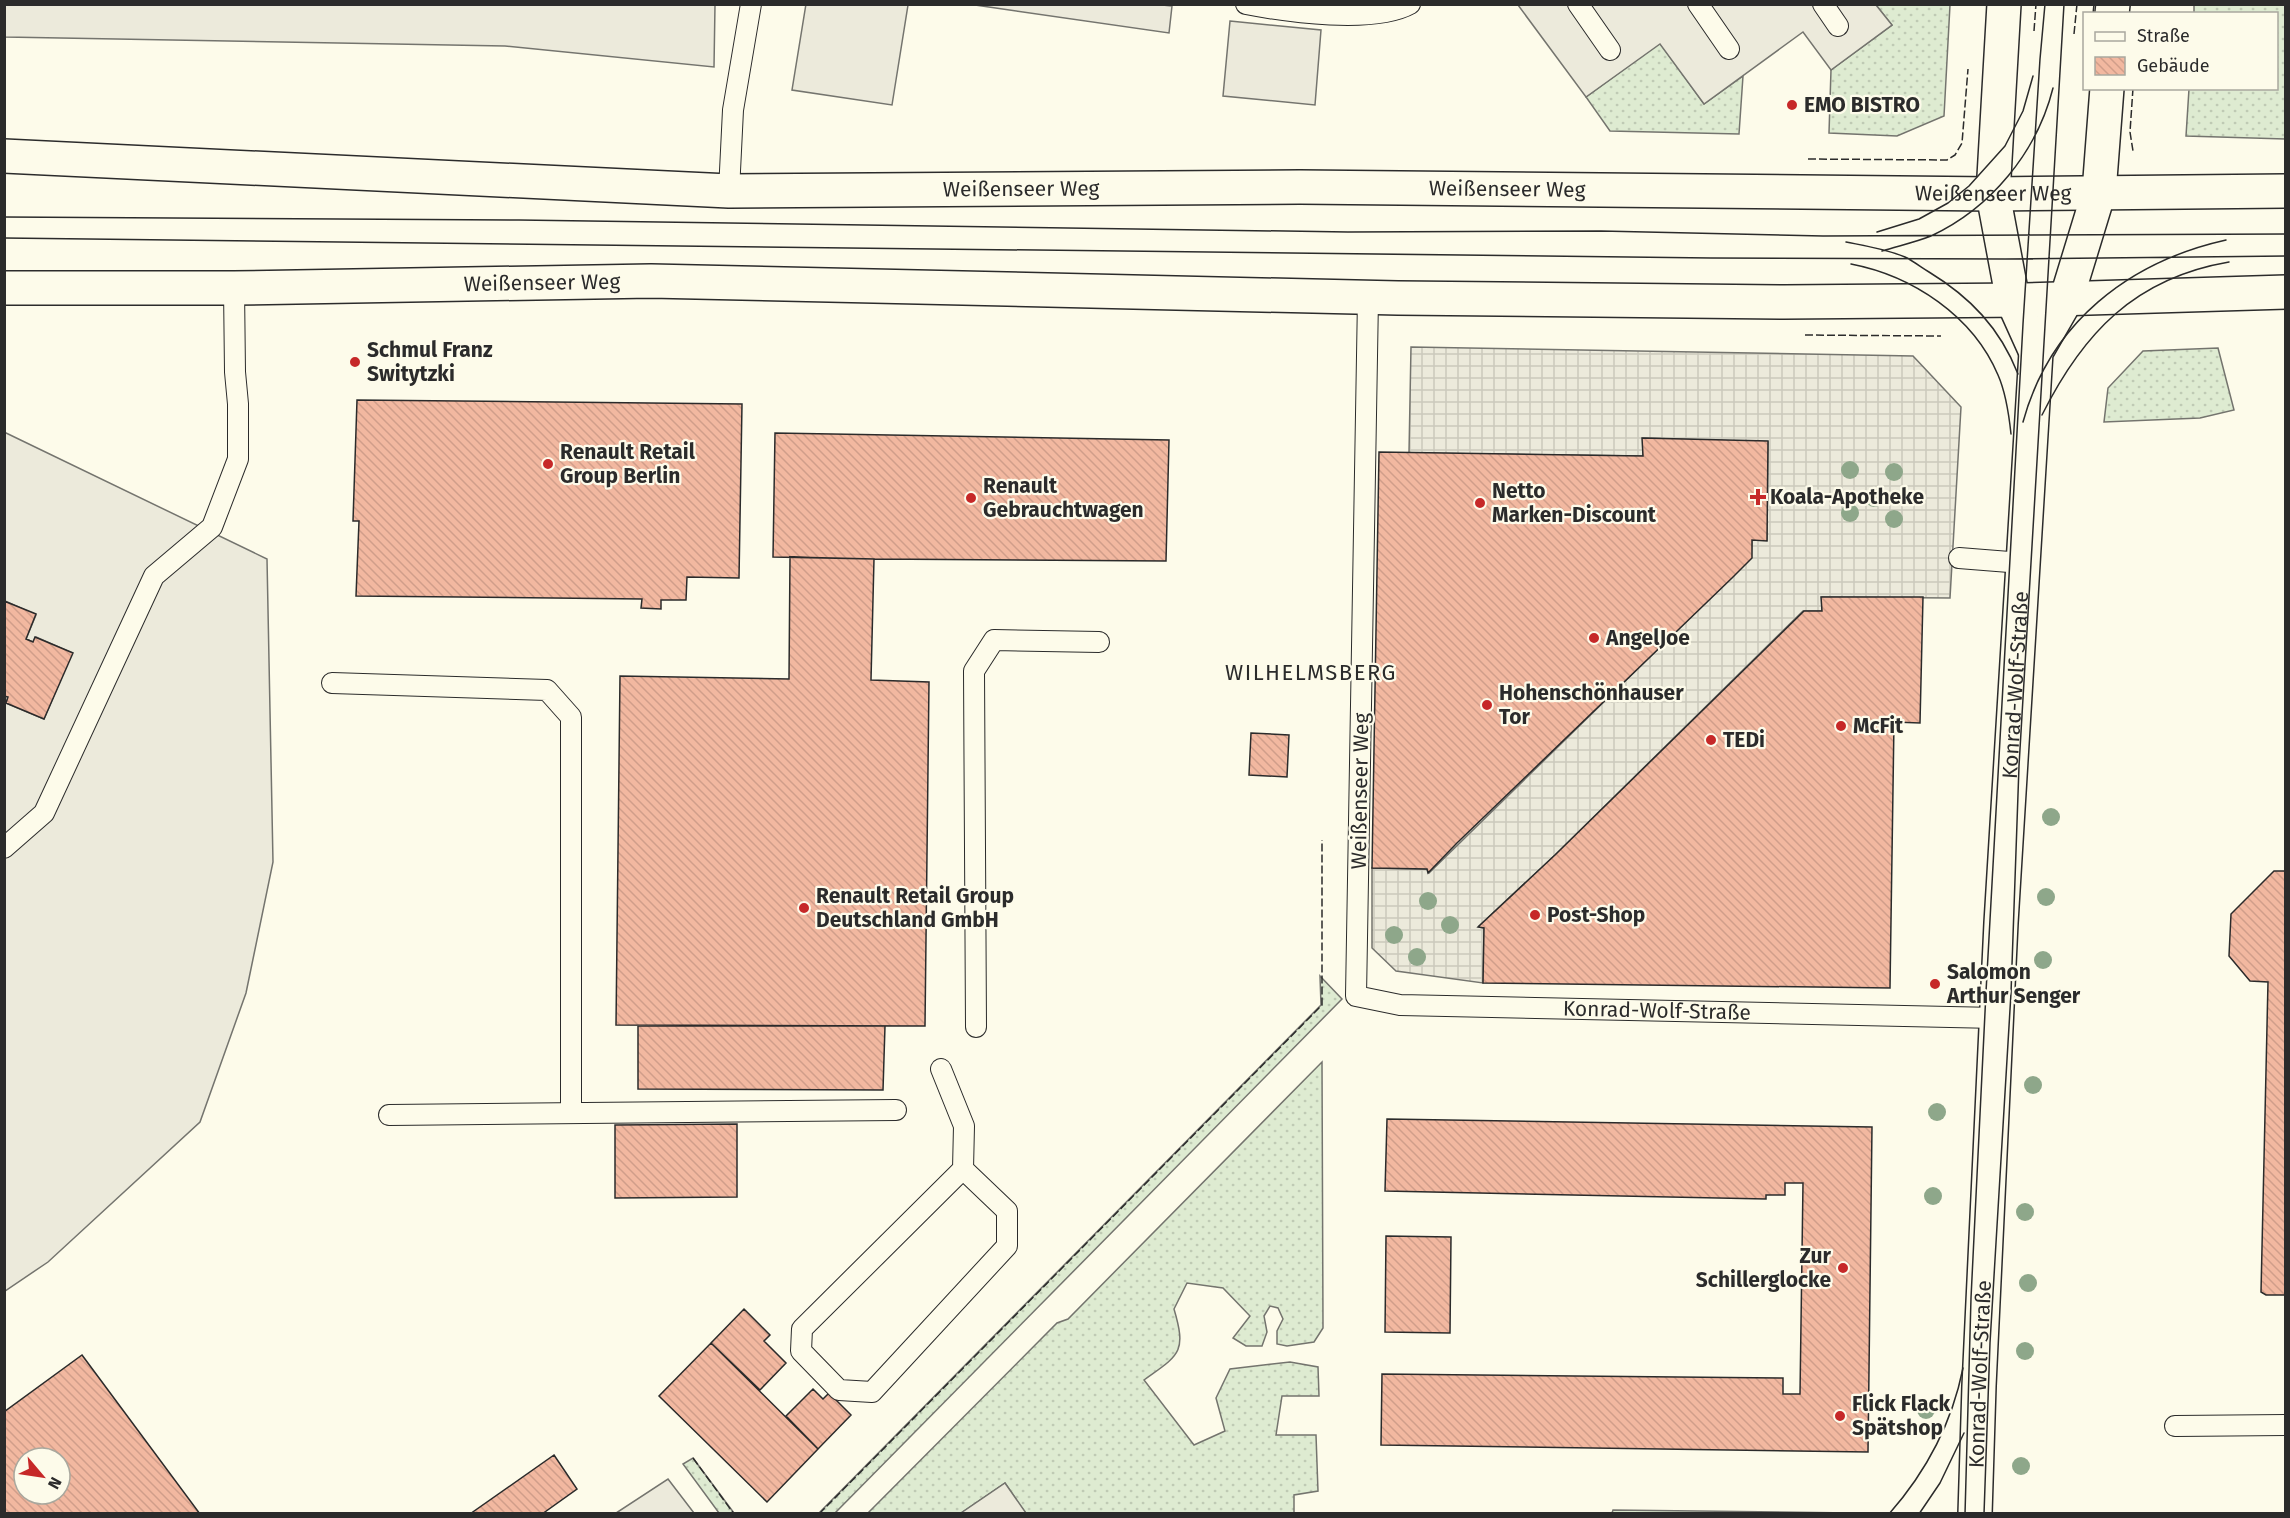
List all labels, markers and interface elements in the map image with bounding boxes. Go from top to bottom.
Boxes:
legend [2083,12,2278,90]
text: Straße [2137,25,2190,47]
text: Gebäude [2137,55,2210,77]
place label: EMO BISTRO [1804,92,1920,118]
marker: EMO BISTRO [1785,98,1799,112]
street label: Weißenseer Weg [943,175,1100,203]
street label: Weißenseer Weg [1429,175,1586,203]
street label: Weißenseer Weg [1915,180,2072,207]
street label: Weißenseer Weg [463,269,621,297]
place label: Schmul Franz Switytzki [367,337,493,387]
marker: Schmul Franz Switytzki [348,355,362,369]
place label: Renault Retail Group Berlin [560,439,696,489]
marker: Renault Retail Group Berlin [541,457,555,471]
place label: Renault Gebrauchtwagen [983,473,1144,523]
place label: Netto Marken-Discount [1492,478,1657,528]
place label: Koala-Apotheke [1770,484,1924,510]
marker: Koala-Apotheke [1751,490,1765,504]
marker: Renault Gebrauchtwagen [964,491,978,505]
marker: Netto Marken-Discount [1473,496,1487,510]
street label: Konrad-Wolf-Straße [1997,590,2034,780]
place label: AngelJoe [1605,625,1690,651]
marker: AngelJoe [1587,631,1601,645]
district label: WILHELMSBERG [1225,659,1397,686]
place label: Hohenschönhauser Tor [1499,680,1684,730]
marker: Hohenschönhauser Tor [1480,698,1494,712]
street label: Weißenseer Weg [1346,712,1374,870]
place label: McFit [1853,713,1904,739]
marker: McFit [1834,719,1848,733]
place label: TEDi [1723,727,1765,753]
marker: TEDi [1704,733,1718,747]
place label: Renault Retail Group Deutschland GmbH [816,883,1014,933]
marker: Renault Retail Group Deutschland GmbH [797,901,811,915]
place label: Post-Shop [1547,902,1645,928]
marker: Post-Shop [1528,908,1542,922]
place label: Salomon Arthur Senger [1946,959,2081,1009]
marker: Salomon Arthur Senger [1928,977,1942,991]
street label: Konrad-Wolf-Straße [1563,996,1751,1026]
place label: Zur Schillerglocke [1696,1243,1832,1293]
marker: Zur Schillerglocke [1836,1261,1850,1275]
street label: Konrad-Wolf-Straße [1963,1280,1997,1468]
place label: Flick Flack Spätshop [1852,1391,1951,1441]
marker: Flick Flack Spätshop [1833,1409,1847,1423]
north arrow [12,1446,72,1506]
text: N [44,1474,66,1492]

